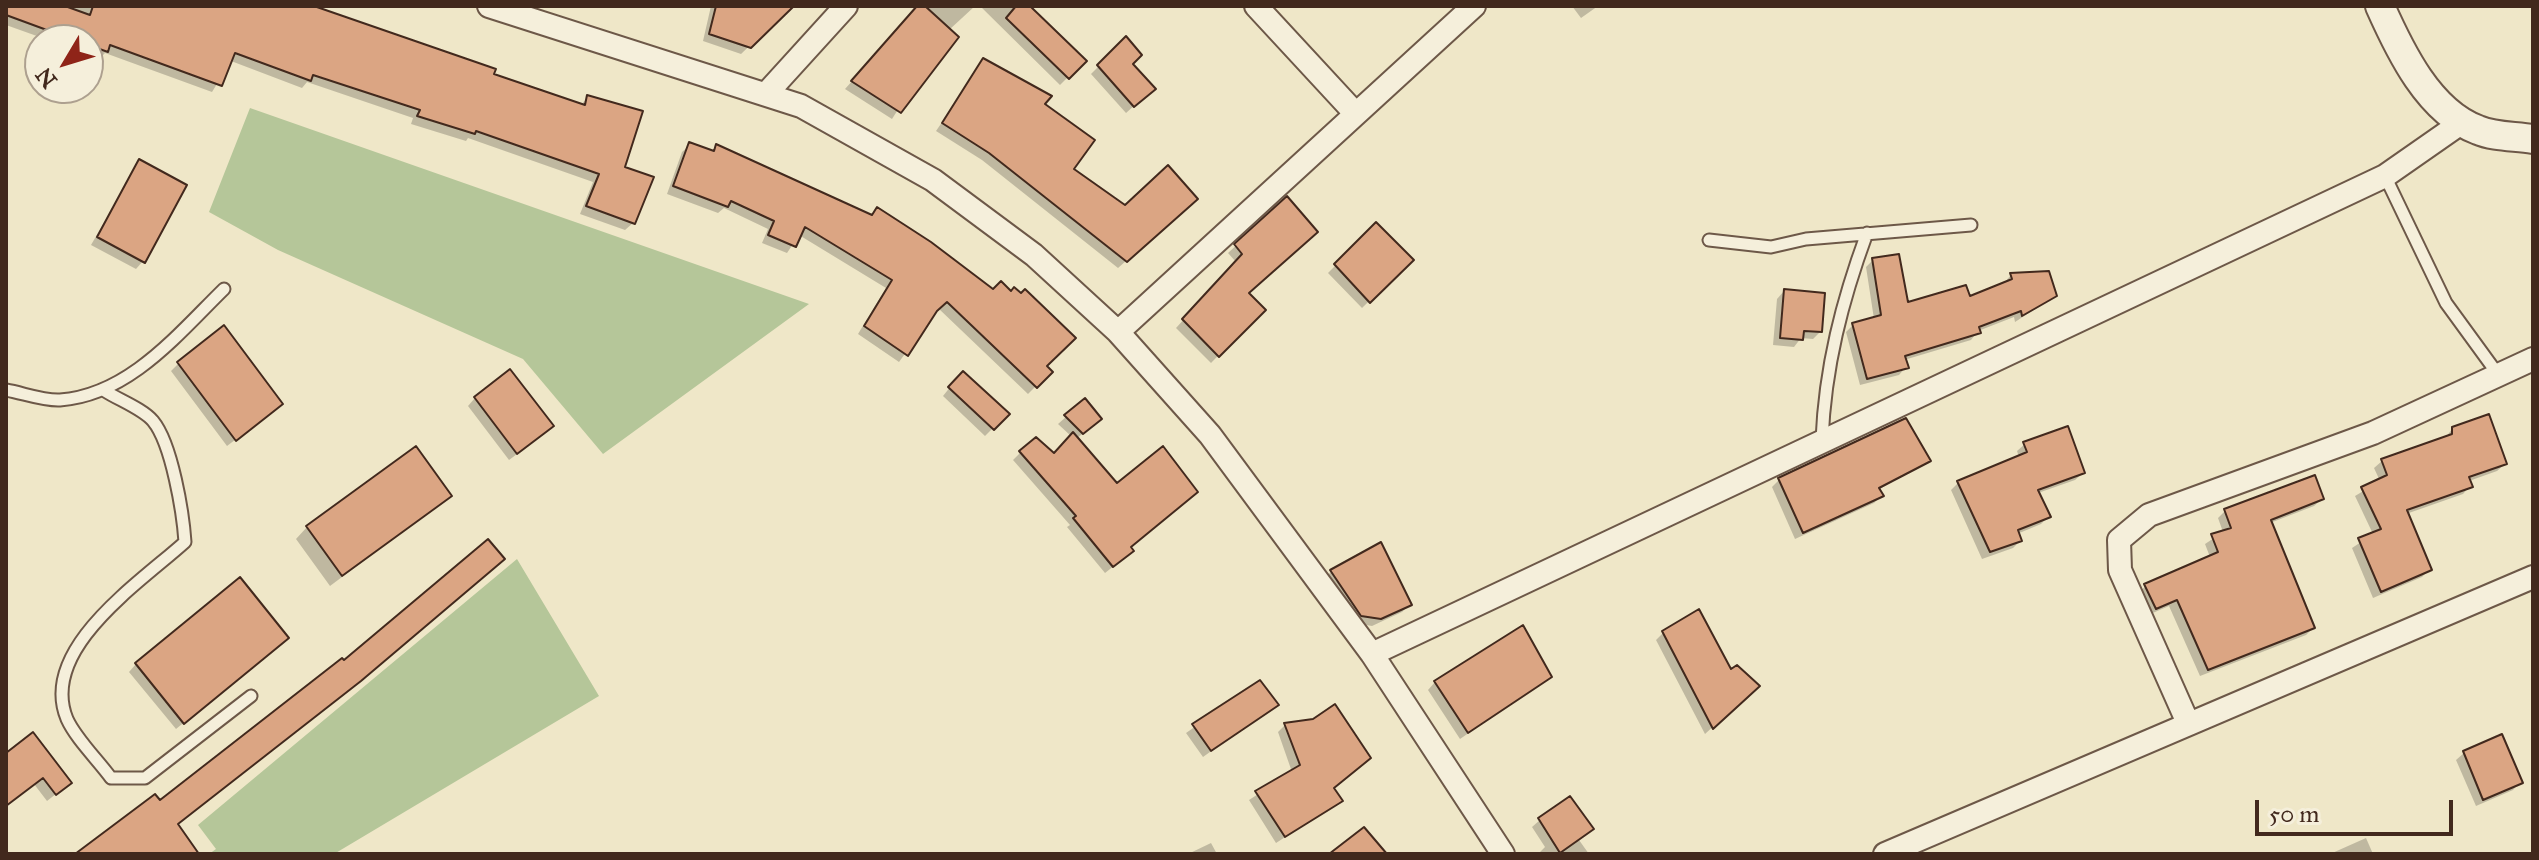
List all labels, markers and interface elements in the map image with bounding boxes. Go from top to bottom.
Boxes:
north arrow [24,24,104,104]
text: N [30,62,63,94]
scale bar [2259,784,2457,834]
text: 50 m [2269,799,2319,829]

